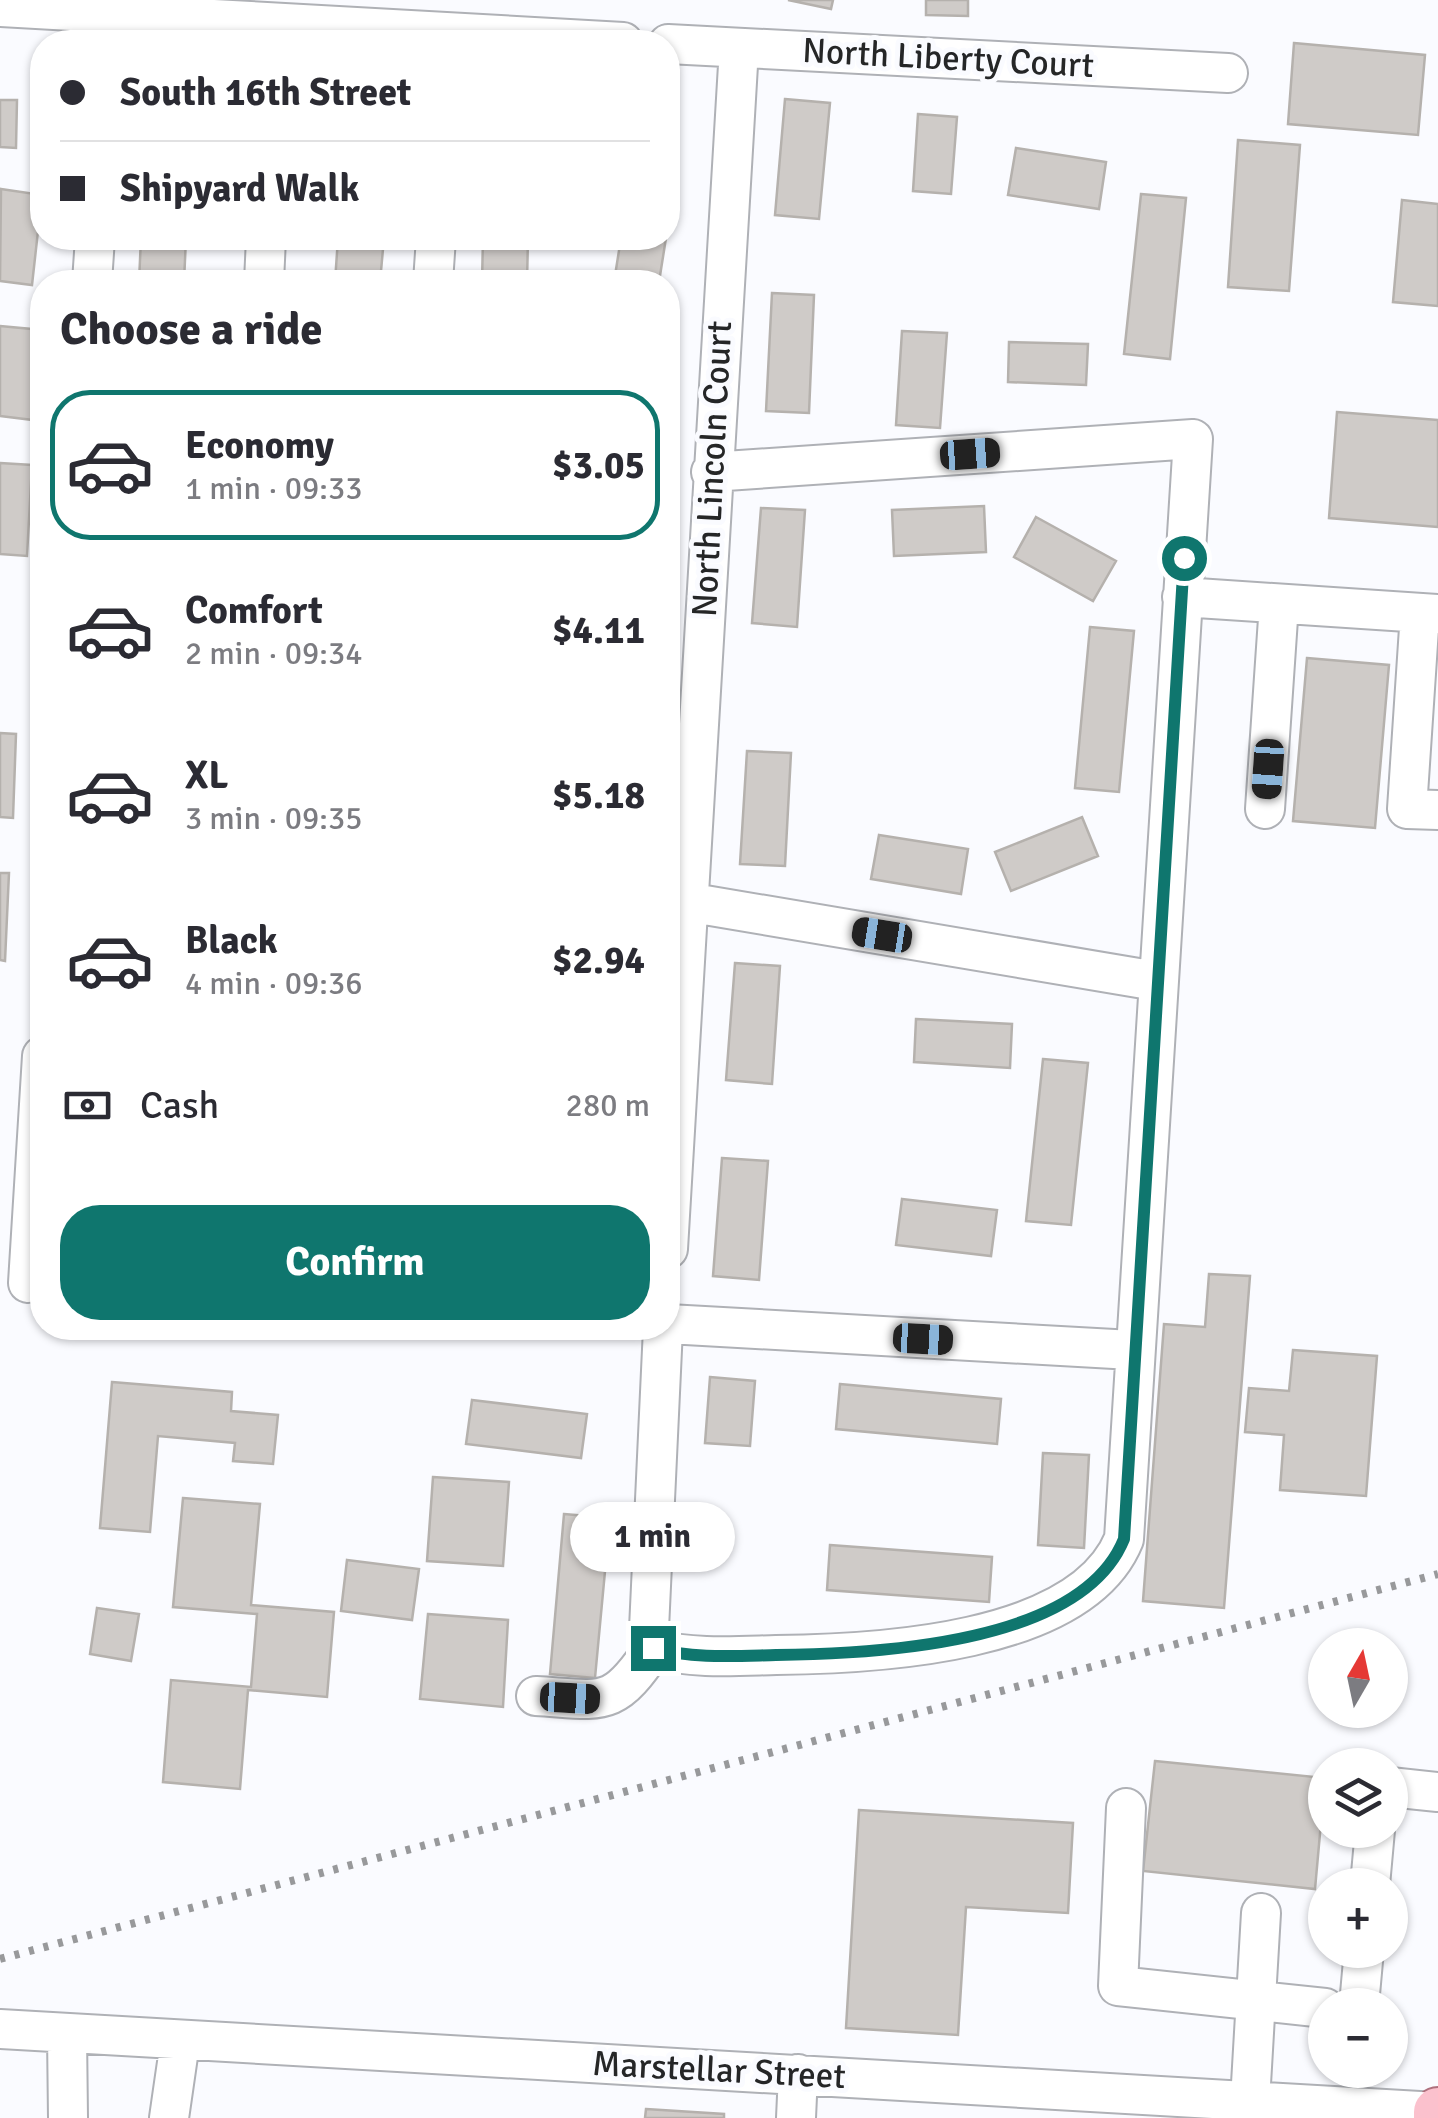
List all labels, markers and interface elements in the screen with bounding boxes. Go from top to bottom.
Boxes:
street label: North Liberty Court [801,29,1095,87]
text: South 16th Street [120,69,411,116]
text: Shipyard Walk [120,165,359,212]
text: Choose a ride [60,302,323,357]
street label: North Lincoln Court [683,320,741,618]
icon: car [65,420,155,510]
text: Economy [185,422,334,469]
car [939,437,1001,471]
text: $3.05 [552,442,645,489]
text: 1 min · 09:33 [185,469,363,508]
route start [1162,536,1207,581]
icon: car [65,585,155,675]
text: Comfort [185,587,323,634]
text: $4.11 [552,607,645,654]
text: 2 min · 09:34 [185,634,363,673]
car [1251,738,1285,800]
icon: car [65,750,155,840]
text: XL [185,752,228,799]
text: $5.18 [552,772,645,819]
text: 3 min · 09:35 [185,799,363,838]
icon: car [65,915,155,1005]
car [850,915,914,955]
text: Black [185,917,278,964]
text: $2.94 [552,937,645,984]
text: 4 min · 09:36 [185,964,363,1003]
icon: cash [60,1078,115,1133]
text: Cash [140,1082,219,1129]
text: 280 m [566,1086,650,1125]
button: Confirm [60,1205,650,1320]
car [892,1322,954,1356]
callout: 1 min [570,1503,736,1573]
text: 1 min [614,1517,691,1556]
route end [631,1626,676,1671]
north arrow [1308,1628,1408,1728]
map controls [1308,1628,1408,2088]
car [539,1681,601,1715]
button: layers [1308,1748,1408,1848]
button: + [1308,1868,1408,1968]
button: − [1308,1988,1408,2088]
street label: Marstellar Street [591,2042,847,2098]

